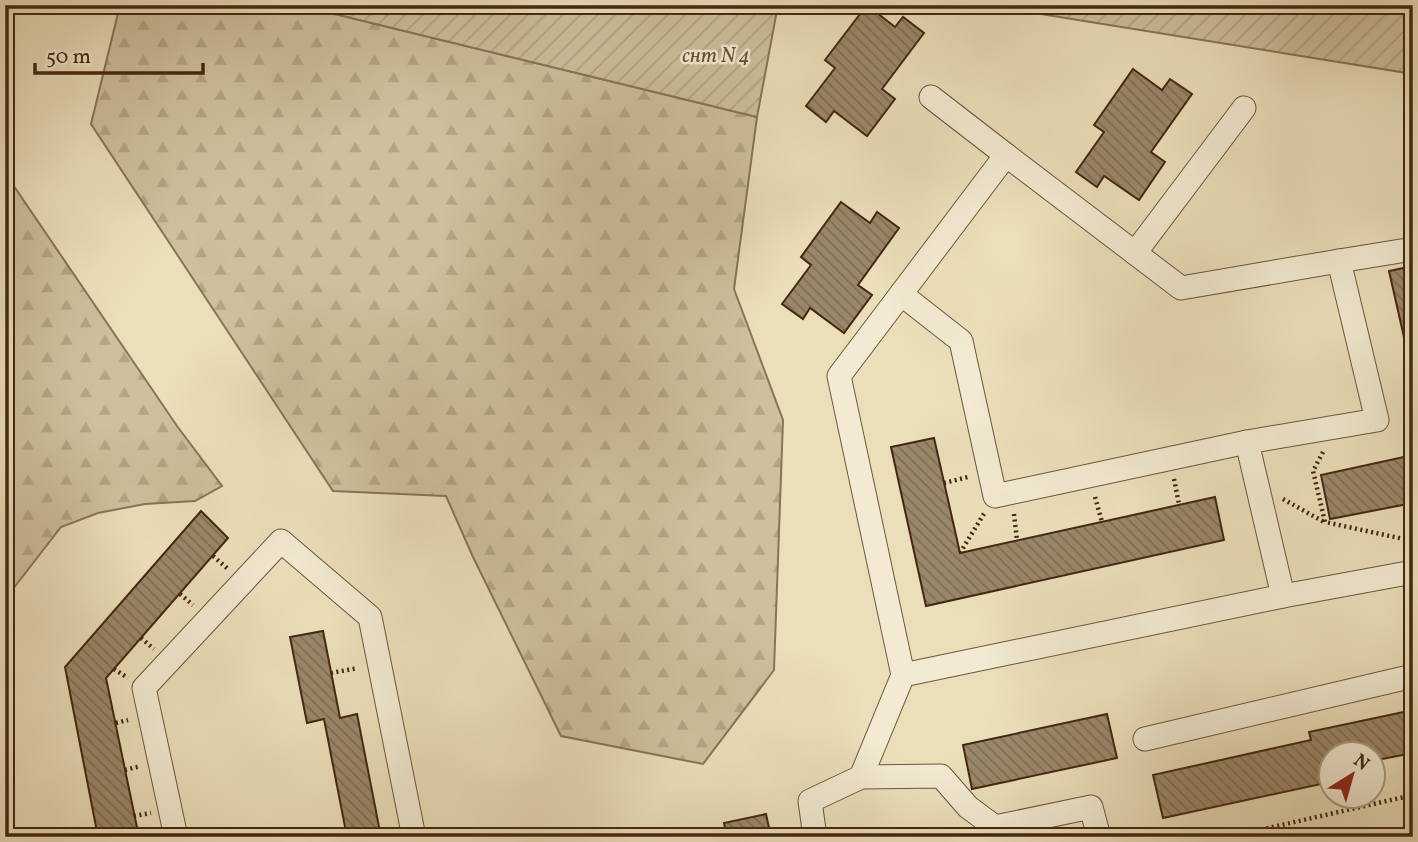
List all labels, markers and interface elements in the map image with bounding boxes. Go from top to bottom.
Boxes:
scale bar [35,32,203,76]
park label: снт N 4 [682,42,750,71]
text: 50 m [46,43,91,72]
north arrow [1316,740,1386,810]
text: N [1348,748,1375,778]

